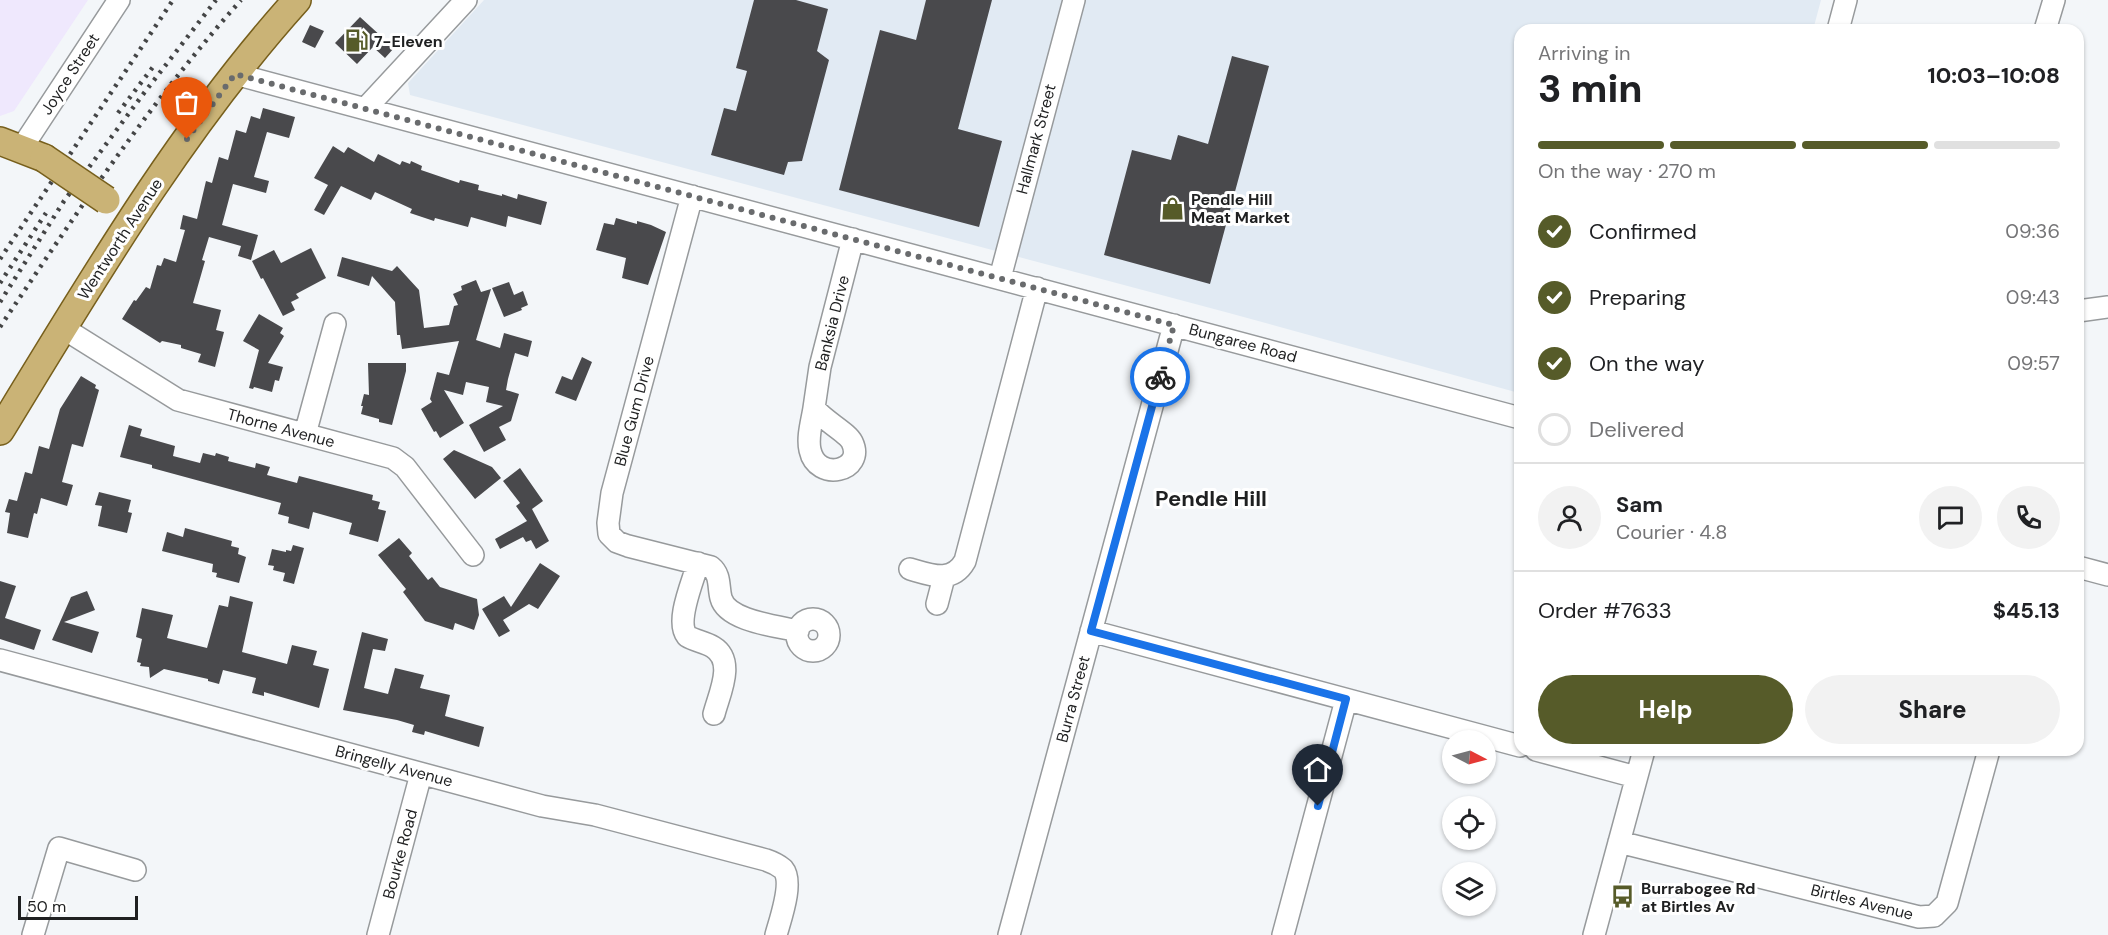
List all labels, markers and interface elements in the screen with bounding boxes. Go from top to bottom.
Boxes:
fuel station icon: 7-Eleven [343,28,369,54]
street label: Joyce Street [36,29,104,119]
place label: 7-Eleven [374,31,443,52]
text: Arriving in [1538,40,1630,66]
text: 10:03–10:08 [1928,61,2060,90]
text: 3 min [1538,63,1643,114]
pin [161,77,212,139]
street label: Hallmark Street [1011,82,1061,196]
icon: bag [170,86,203,119]
text: On the way · 270 m [1538,158,1716,184]
street label: Wentworth Avenue [73,174,167,304]
place label: Pendle Hill Meat Market [1191,189,1290,228]
shop icon: Pendle Hill Meat Market [1160,195,1186,221]
icon: check [1538,215,1571,248]
text: Confirmed [1589,217,1697,246]
text: 09:36 [2005,218,2060,244]
street label: Banksia Drive [810,273,854,373]
icon: check [1538,281,1571,314]
text: Preparing [1589,283,1686,312]
text: 09:43 [2006,284,2060,310]
street label: Bungaree Road [1187,319,1299,367]
courier [1130,347,1190,407]
icon: check [1538,347,1571,380]
text: On the way [1589,349,1704,378]
text: 09:57 [2007,350,2060,376]
street label: Blue Gum Drive [609,353,659,469]
icon: bike [1144,361,1177,394]
street label: Thorne Avenue [225,404,337,452]
text: Delivered [1589,415,1684,444]
district label: Pendle Hill [1155,484,1267,513]
button: person [1538,486,1601,549]
button: chat [1919,486,1982,549]
button: phone [1997,486,2060,549]
text: Sam [1616,490,1663,519]
text: Courier · 4.8 [1616,519,1727,545]
text: Order #7633 [1538,596,1672,625]
text: $45.13 [1993,596,2060,625]
street label: Burra Street [1051,653,1095,745]
button: Help [1538,675,1793,744]
button: Share [1805,675,2060,744]
north arrow [1442,730,1496,784]
map controls [1442,730,1496,916]
street label: Bringelly Avenue [333,740,455,792]
pin [1292,744,1343,806]
icon: home [1301,753,1334,786]
button: locate [1442,796,1496,850]
street label: Bourke Road [378,807,422,901]
button: layers [1442,862,1496,916]
place label: Burrabogee Rd at Birtles Av [1641,878,1756,917]
street label: Birtles Avenue [1809,879,1915,925]
bus stop icon: Burrabogee Rd at Birtles Av [1610,884,1636,910]
scale bar [18,893,138,920]
text: 50 m [27,896,66,917]

